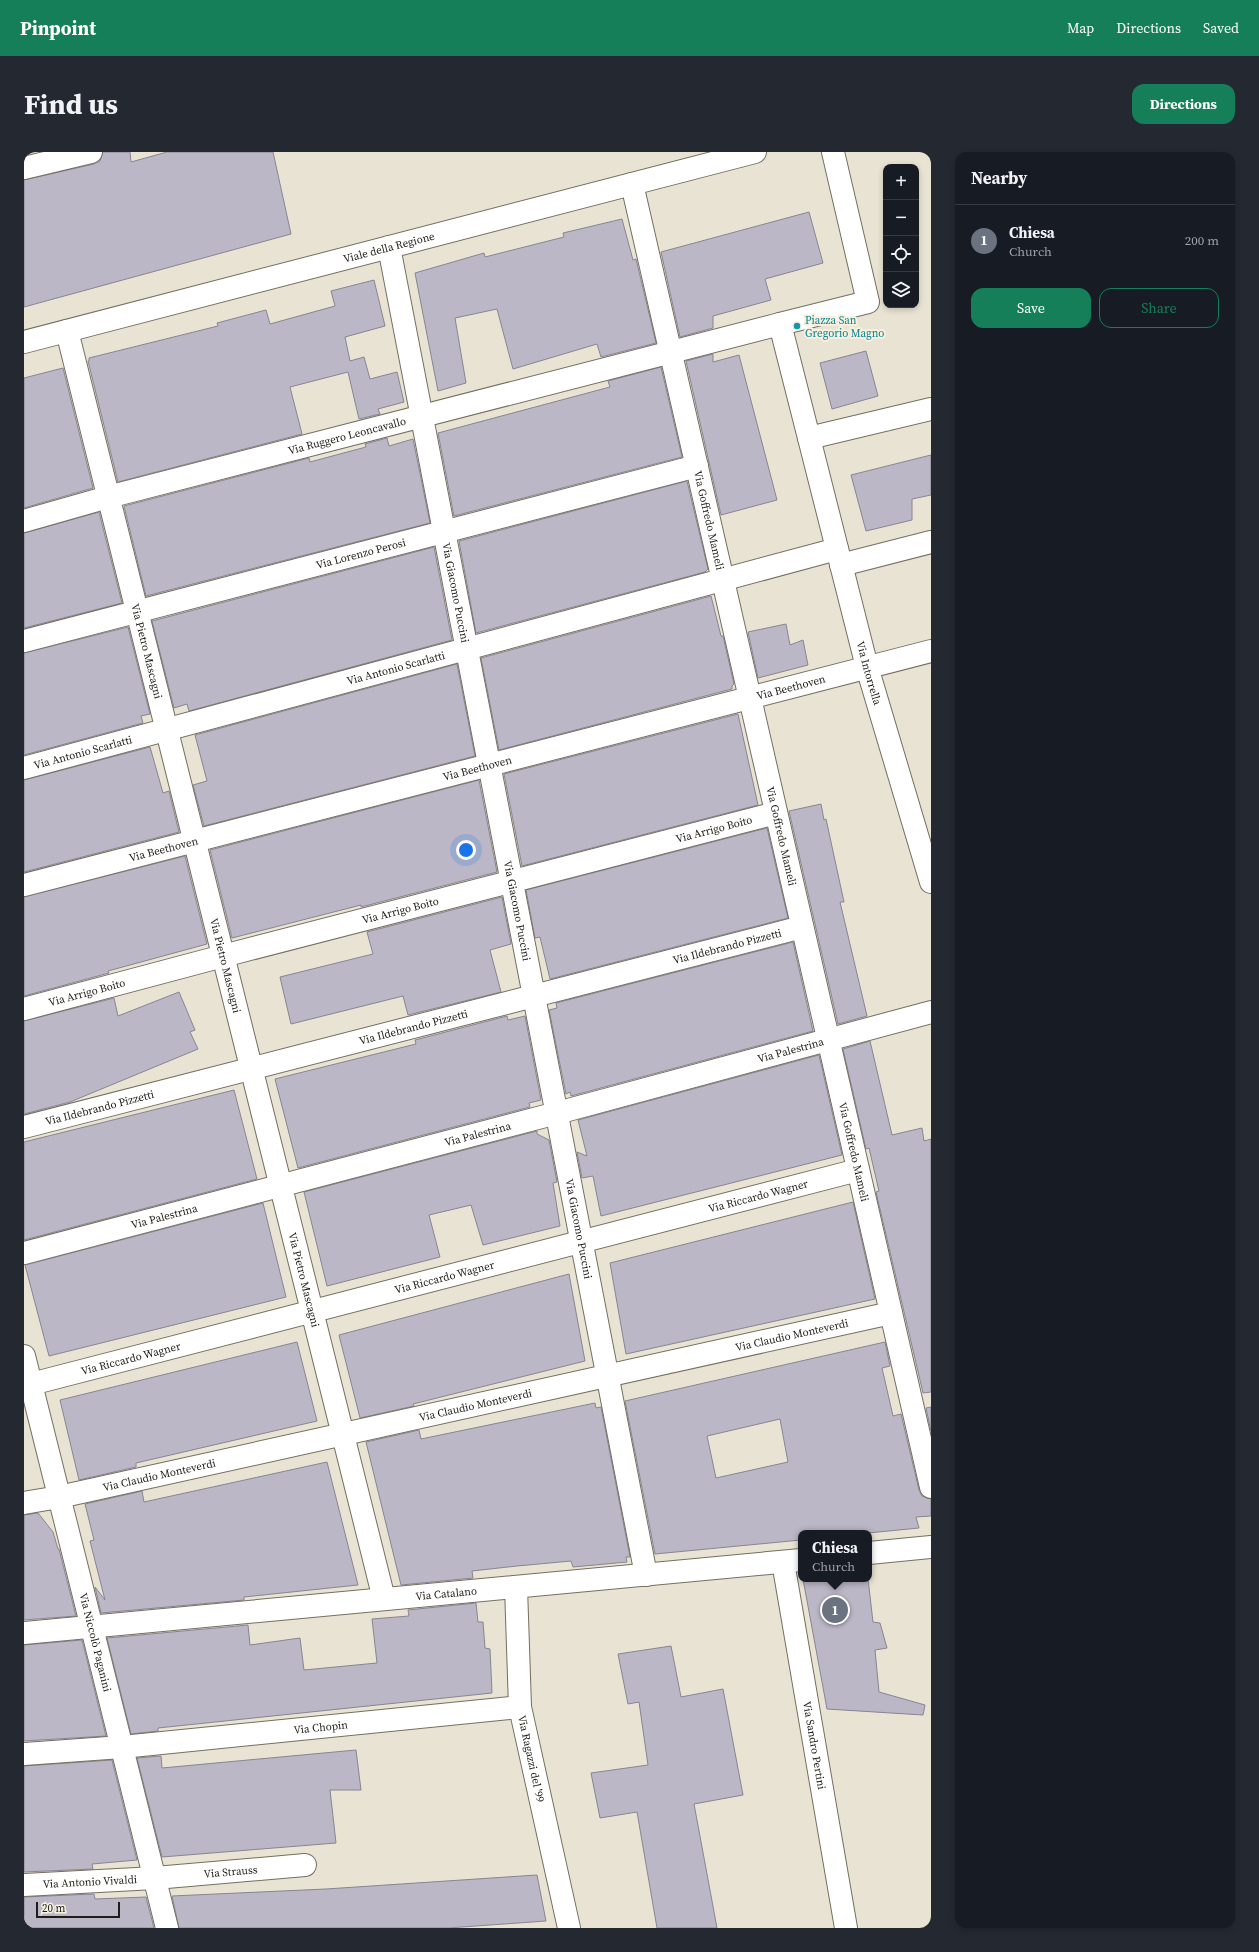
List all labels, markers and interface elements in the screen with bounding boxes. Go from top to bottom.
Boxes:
text: Pinpoint [20,15,96,41]
text: Map [1067,18,1094,38]
text: Directions [1116,18,1181,38]
text: Saved [1203,18,1239,38]
button: Directions [1132,84,1235,124]
text: Find us [24,85,118,123]
map controls [883,164,919,308]
button: + [883,164,919,200]
text: Nearby [971,166,1027,190]
button: − [883,200,919,236]
text: Chiesa [1009,222,1055,243]
street label: Viale della Regione [342,228,437,267]
text: 1 [980,232,988,249]
text: 200 m [1185,232,1219,249]
button: locate [883,236,919,272]
text: Church [1009,243,1052,260]
button: layers [883,272,919,308]
button: Save [971,288,1091,328]
button: Share [1099,288,1219,328]
place label: Piazza San Gregorio Magno [805,313,884,341]
marker: Piazza San Gregorio Magno [792,321,802,331]
street label: Via Ruggero Leoncavallo [286,414,408,458]
street label: Via Goffredo Mameli [690,469,727,572]
street label: Via Lorenzo Perosi [314,535,407,573]
street label: Via Giacomo Puccini [438,541,472,644]
street label: Via Pietro Mascagni [127,602,166,700]
street label: Via Intorrella [853,640,885,707]
street label: Via Antonio Scarlatti [345,648,447,689]
street label: Via Beethoven [755,671,827,704]
street label: Via Antonio Scarlatti [32,732,134,773]
street label: Via Beethoven [441,752,514,785]
street label: Via Goffredo Mameli [762,785,800,887]
street label: Via Arrigo Boito [674,812,754,847]
street label: Via Beethoven [127,833,200,866]
your location [456,840,476,860]
street label: Via Giacomo Puccini [500,859,534,962]
street label: Via Arrigo Boito [360,894,440,928]
street label: Via Pietro Mascagni [206,917,244,1015]
street label: Via Ildebrando Pizzetti [671,926,783,968]
street label: Via Arrigo Boito [47,975,127,1010]
street label: Via Ildebrando Pizzetti [357,1006,469,1049]
street label: Via Palestrina [756,1034,826,1067]
street label: Via Ildebrando Pizzetti [44,1087,156,1129]
street label: Via Goffredo Mameli [835,1101,872,1203]
street label: Via Palestrina [443,1118,513,1150]
street label: Via Riccardo Wagner [707,1176,810,1216]
street label: Via Giacomo Puccini [561,1178,596,1280]
street label: Via Palestrina [130,1201,200,1233]
street label: Via Pietro Mascagni [285,1231,323,1329]
street label: Via Riccardo Wagner [393,1257,496,1298]
street label: Via Claudio Monteverdi [734,1316,850,1355]
street label: Via Riccardo Wagner [79,1339,183,1379]
street label: Via Claudio Monteverdi [418,1386,533,1425]
street label: Via Claudio Monteverdi [101,1456,217,1495]
popup [798,1530,872,1582]
text: Chiesa [812,1537,858,1558]
text: Church [812,1558,855,1575]
street label: Via Catalano [415,1583,478,1604]
street label: Via Niccolò Paganini [75,1591,115,1693]
pin: 1 [822,1595,848,1625]
street label: Via Sandro Pertini [799,1700,829,1791]
street label: Via Ragazzi del '99 [514,1714,548,1804]
street label: Via Chopin [293,1717,349,1738]
street label: Via Strauss [203,1862,258,1882]
street label: Via Antonio Vivaldi [42,1872,137,1892]
scale bar [36,1900,120,1919]
text: 20 m [42,1901,65,1916]

